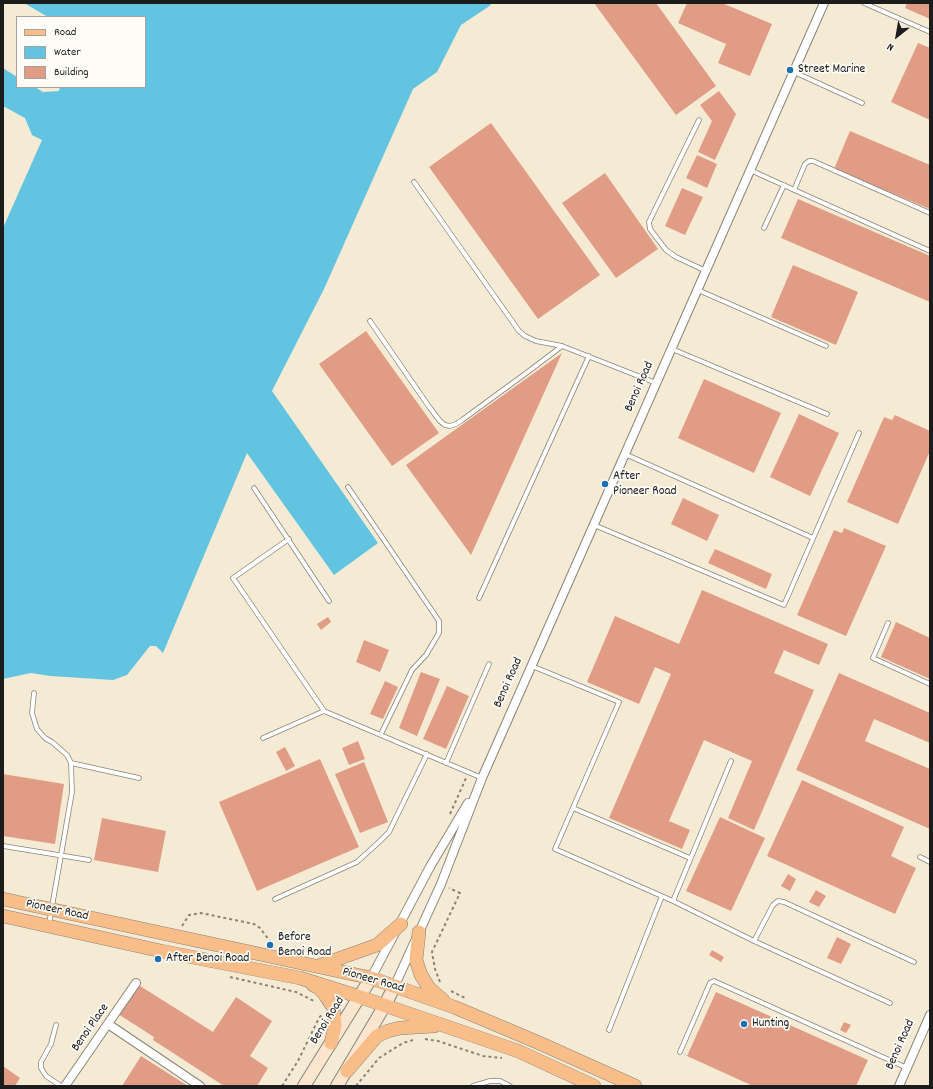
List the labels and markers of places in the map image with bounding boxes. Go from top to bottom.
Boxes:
place label: Street Marine [798,62,865,78]
marker: Street Marine [785,65,795,75]
place label: After Pioneer Road [613,469,677,500]
marker: After Pioneer Road [600,479,610,489]
place label: Before Benoi Road [278,930,331,961]
marker: Before Benoi Road [265,940,275,950]
place label: After Benoi Road [166,951,249,967]
marker: After Benoi Road [153,954,163,964]
place label: Hunting [752,1016,789,1032]
marker: Hunting [739,1019,749,1029]

